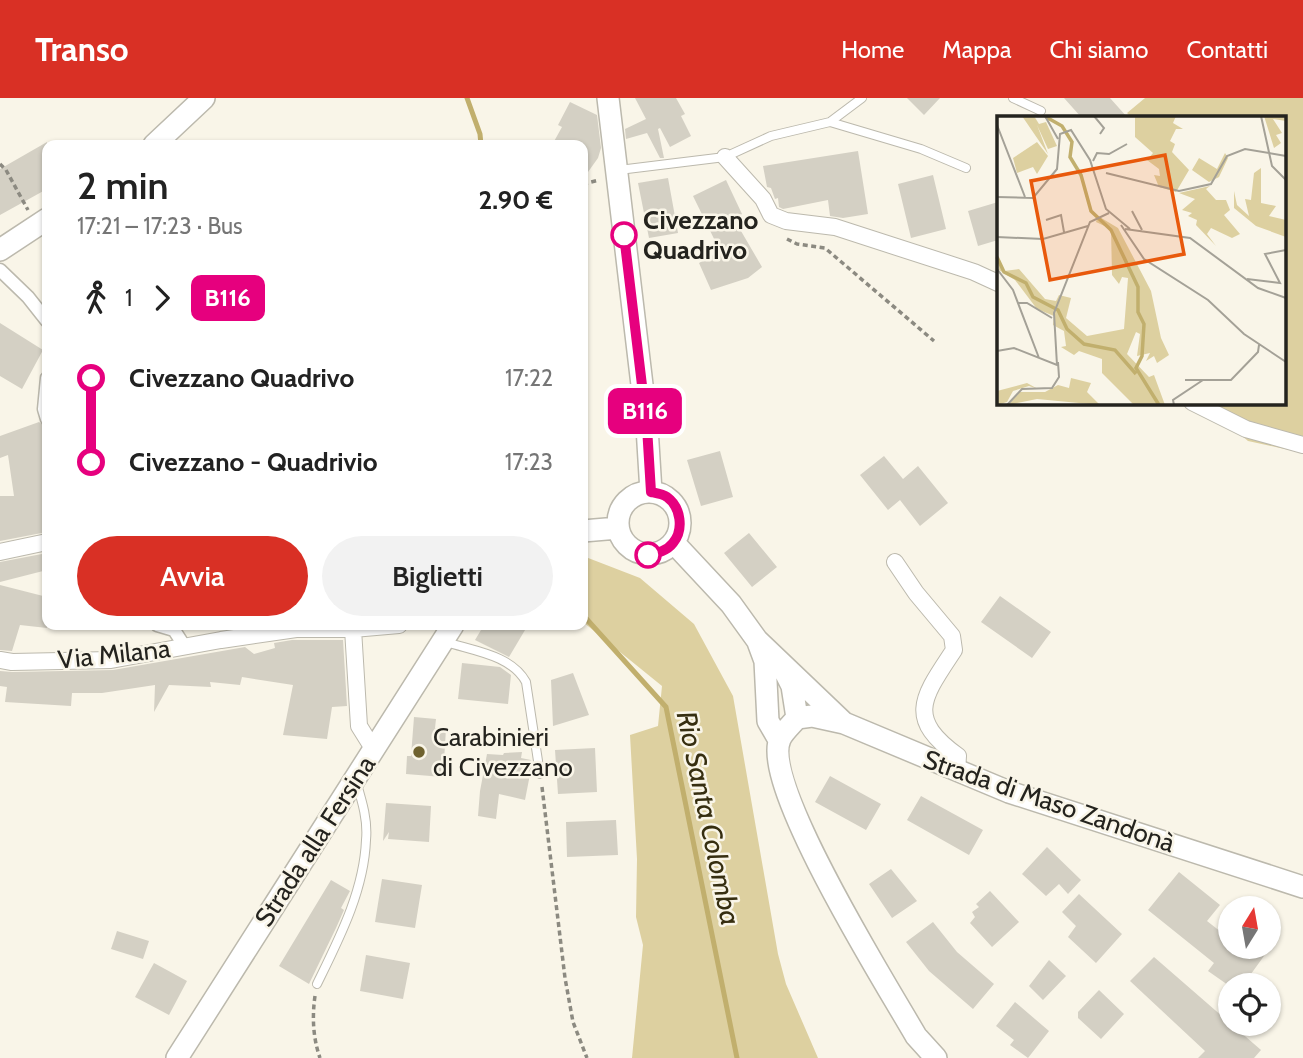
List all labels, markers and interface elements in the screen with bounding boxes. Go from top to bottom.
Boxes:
text: Transo [35,29,129,69]
text: Home [841,35,904,64]
text: Mappa [942,35,1011,64]
text: Chi siamo [1049,35,1148,64]
text: Contatti [1186,35,1268,64]
inset map [997,116,1286,404]
text: 2 min [77,162,169,209]
text: 2.90 € [478,184,553,216]
place label: Civezzano Quadrivo [643,204,759,266]
text: 17:21 – 17:23 · Bus [77,212,243,240]
marker: Civezzano Quadrivo [611,222,637,248]
icon: walk [77,279,115,317]
icon: forward [143,279,181,317]
text: B116 [205,283,251,312]
text: 1 [125,284,133,312]
text: Civezzano Quadrivo [129,362,354,394]
text: 17:22 [505,364,553,392]
line badge: B116 [596,388,694,434]
text: B116 [622,396,668,425]
text: Civezzano - Quadrivio [129,446,377,478]
text: 17:23 [505,448,553,476]
button: Avvia [77,536,308,616]
button: Biglietti [322,536,553,616]
unlabelled marker [635,542,661,568]
street label: Via Milana [56,632,172,676]
water label: Rio Santa Colomba [670,708,748,928]
place label: Carabinieri di Civezzano [433,721,573,783]
street label: Strada di Maso Zandonà [919,743,1179,859]
marker: Carabinieri di Civezzano [411,744,427,760]
street label: Strada alla Fersina [248,749,382,932]
north arrow [1218,896,1281,959]
map controls [1218,896,1281,1036]
button: locate [1218,973,1281,1036]

